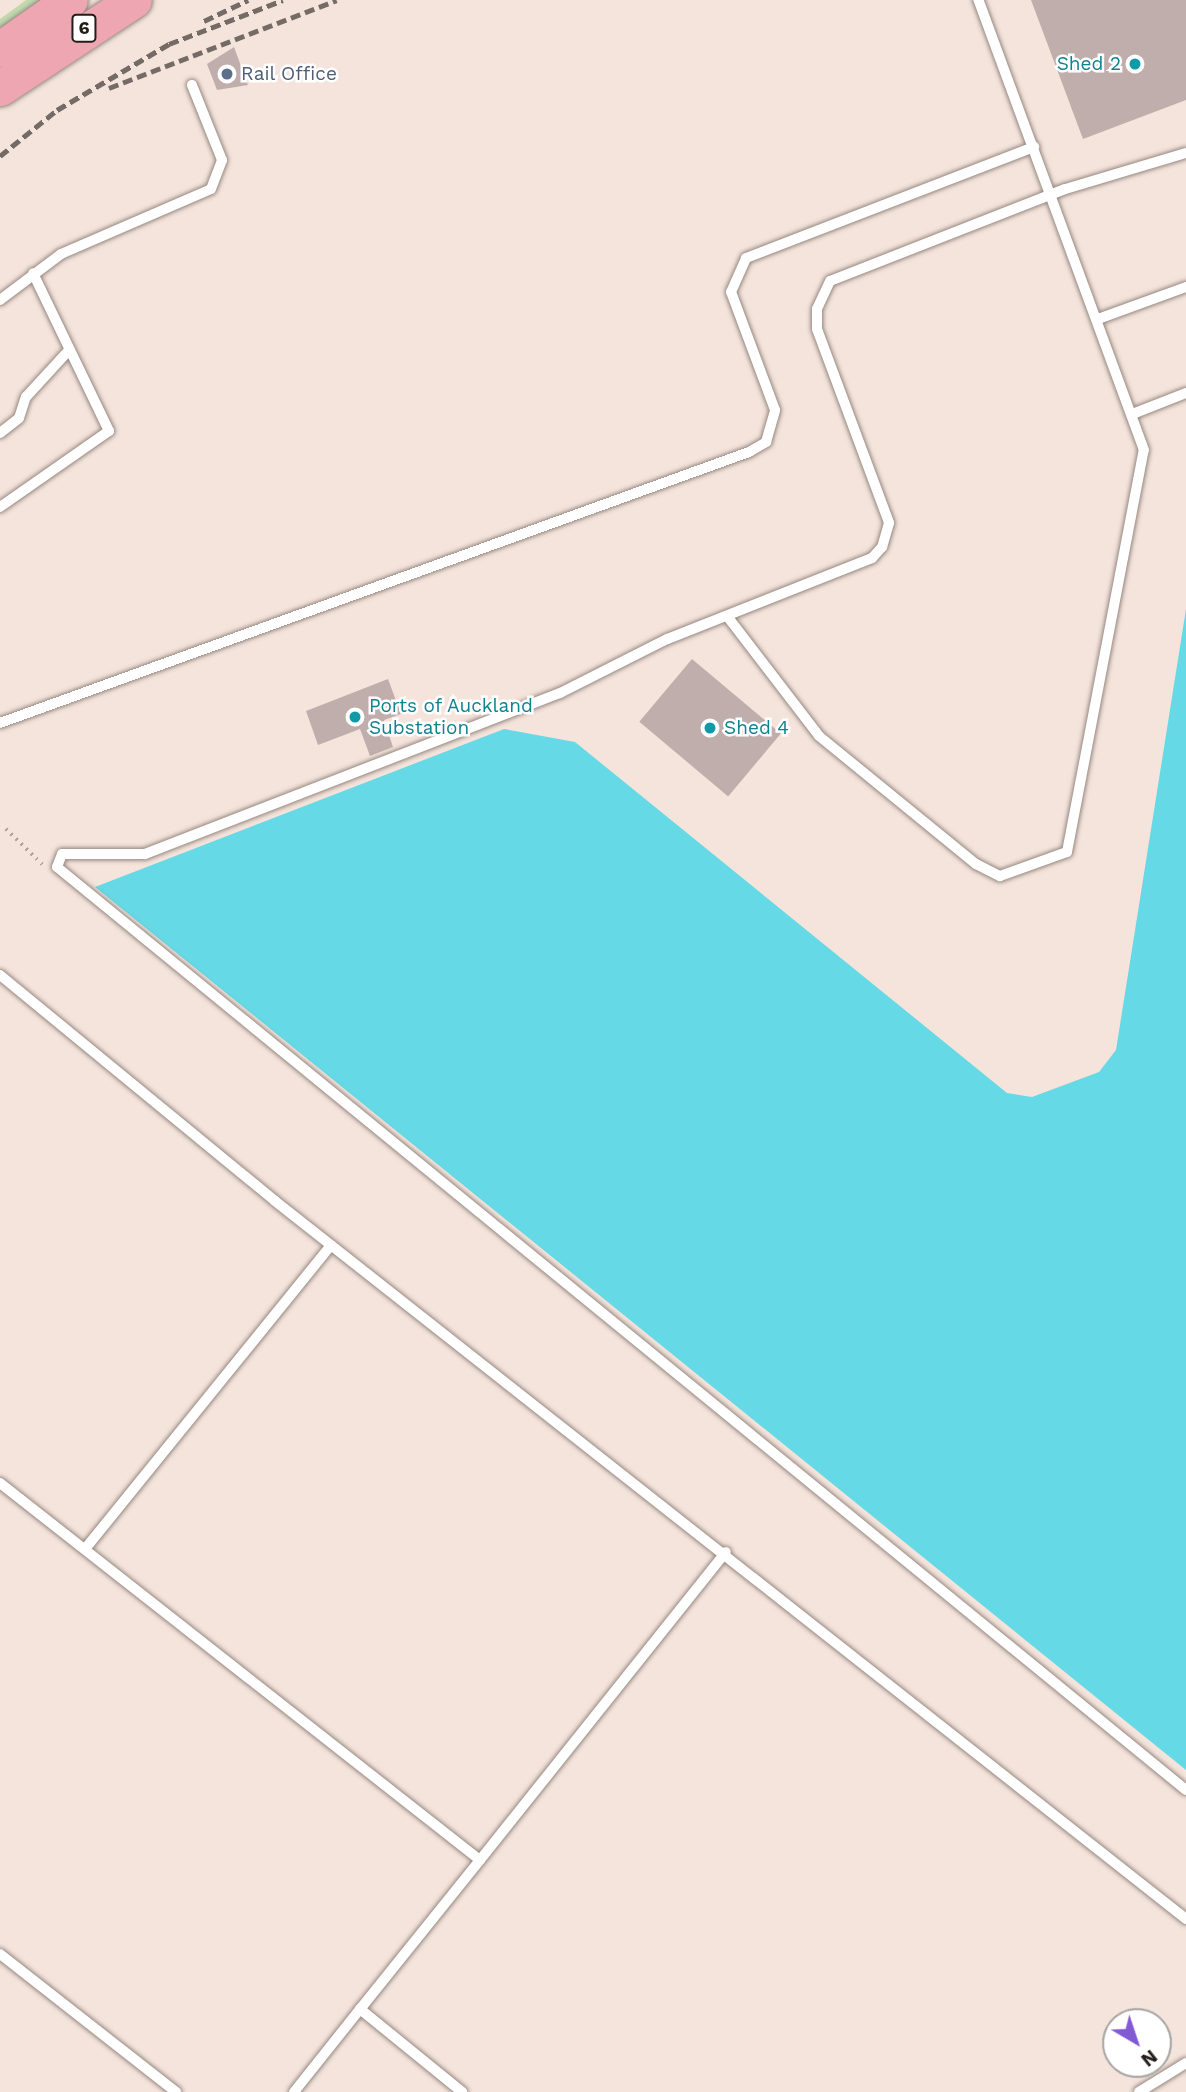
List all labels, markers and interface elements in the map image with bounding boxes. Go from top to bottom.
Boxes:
road number: 6 [70,13,98,42]
place label: Shed 2 [1057,53,1121,75]
marker: Shed 2 [1127,56,1143,72]
place label: Rail Office [241,63,338,85]
marker: Rail Office [219,66,235,82]
place label: Ports of Auckland Substation [369,695,534,739]
marker: Ports of Auckland Substation [347,709,363,725]
place label: Shed 4 [724,717,789,739]
marker: Shed 4 [702,720,718,736]
north arrow [1102,2008,1172,2078]
text: N [1137,2045,1162,2072]

